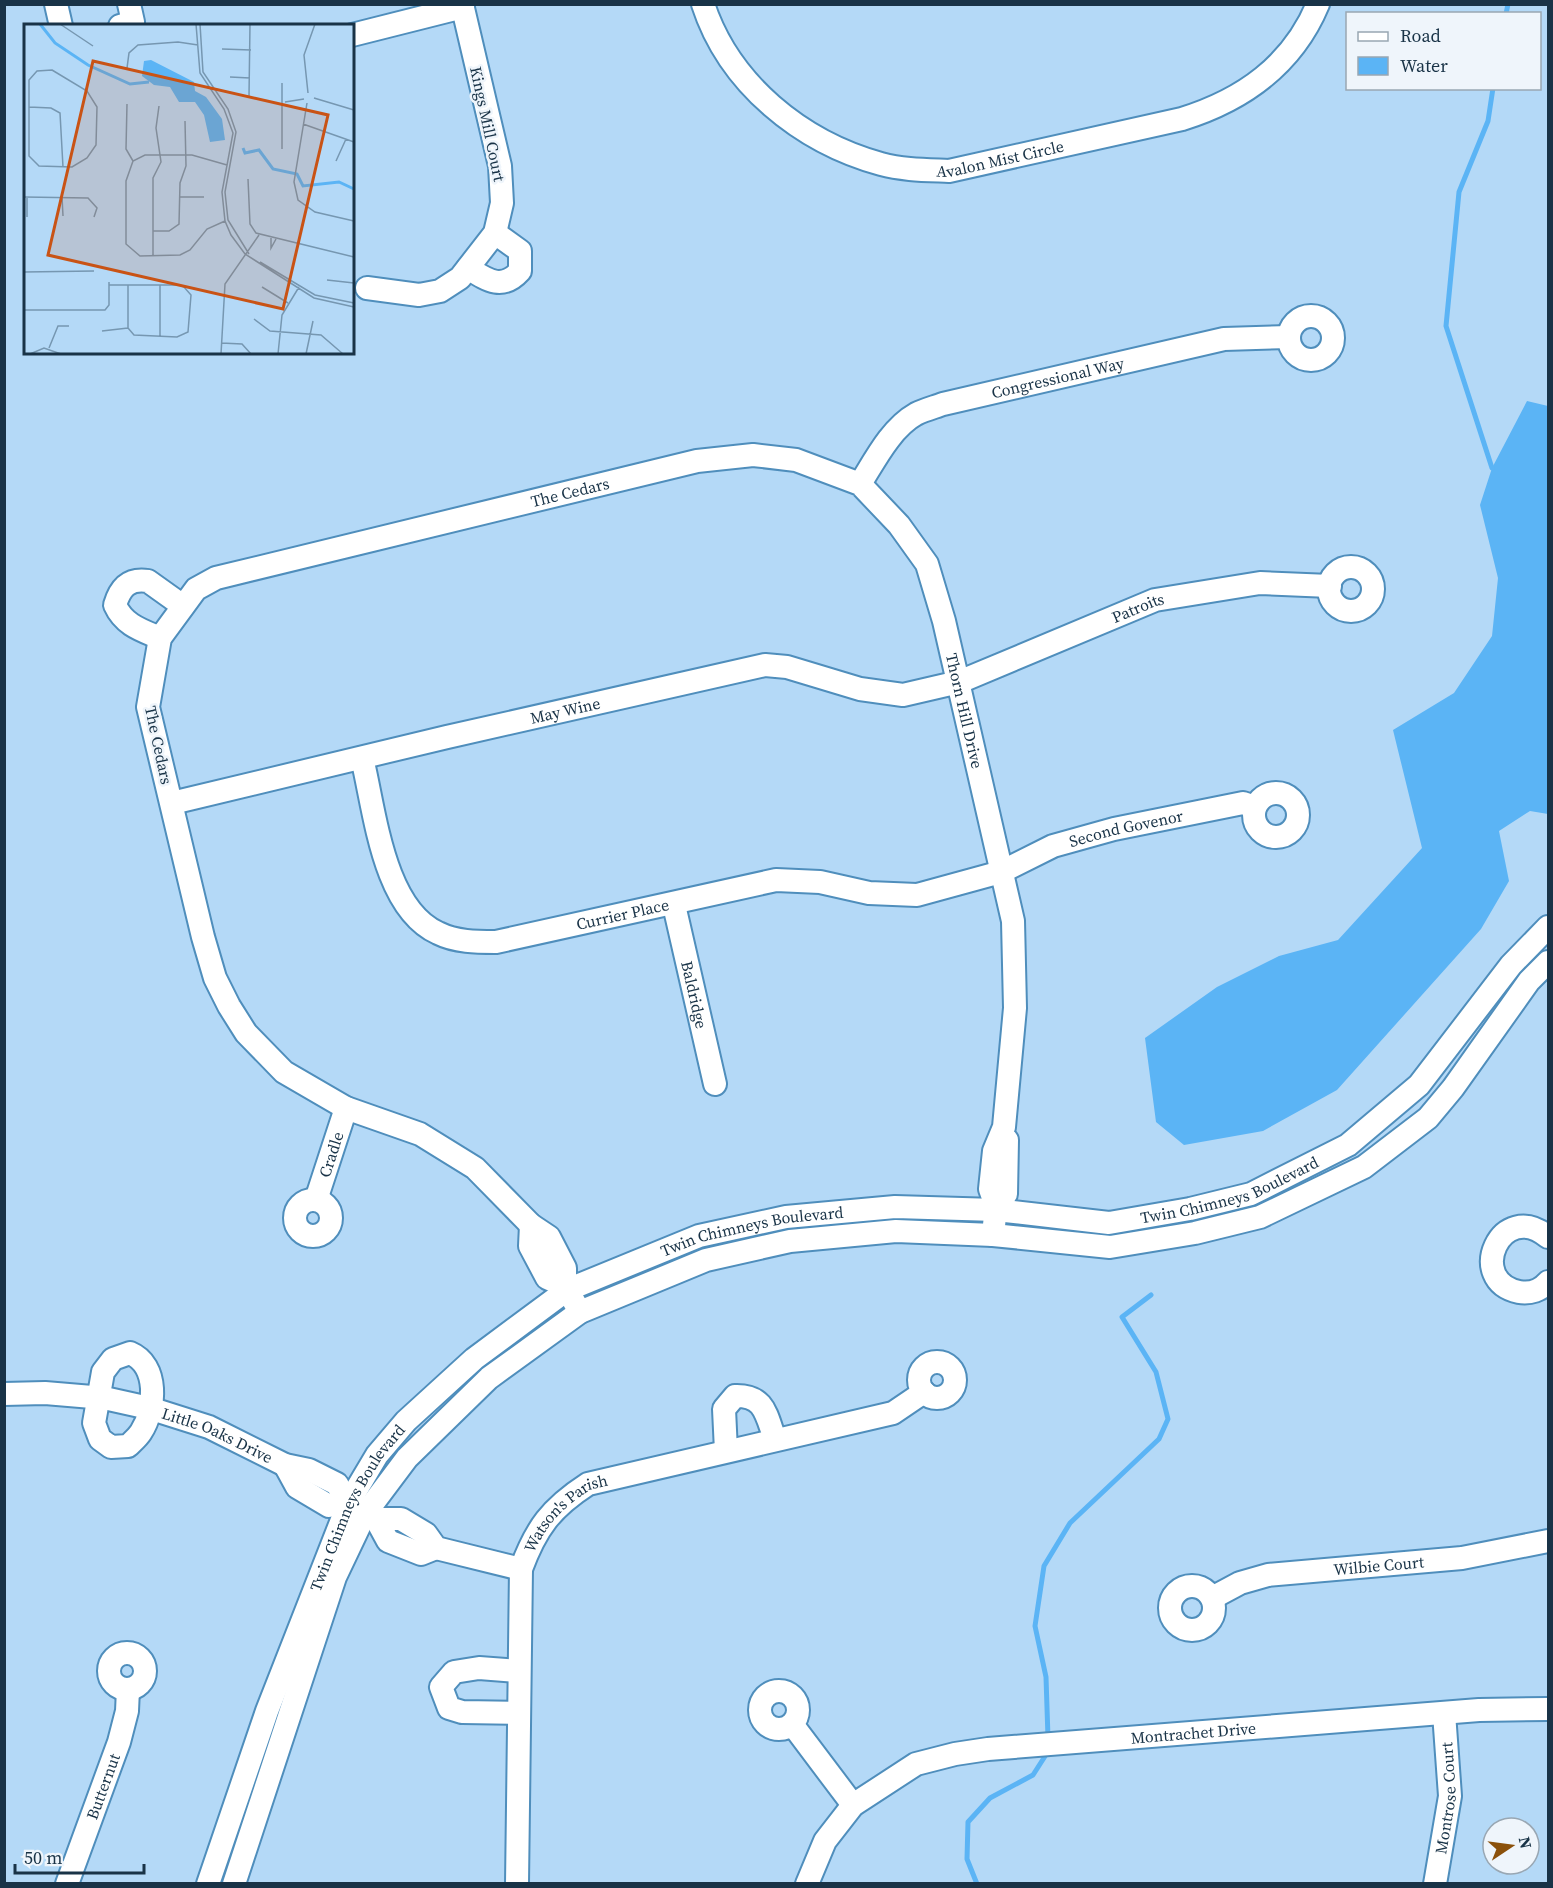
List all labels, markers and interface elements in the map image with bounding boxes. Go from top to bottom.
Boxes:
legend [1346,12,1541,90]
text: Road [1400,23,1441,48]
inset map [24,24,354,354]
text: Water [1400,53,1448,78]
street label: Kings Mill Court [465,65,511,184]
street label: Avalon Mist Circle [936,135,1066,182]
street label: Congressional Way [989,351,1127,403]
street label: The Cedars [528,472,611,512]
street label: Patroits [1108,588,1166,628]
street label: Thorn Hill Drive [941,651,989,771]
street label: May Wine [528,692,602,729]
street label: The Cedars [140,704,178,786]
street label: Second Govenor [1066,804,1185,852]
street label: Currier Place [574,893,671,935]
street label: Baldridge [676,959,713,1031]
street label: Cradle [313,1129,349,1180]
street label: Twin Chimneys Boulevard [1139,1151,1322,1228]
street label: Twin Chimneys Boulevard [657,1201,844,1262]
street label: Little Oaks Drive [159,1402,277,1468]
street label: Twin Chimneys Boulevard [304,1419,410,1594]
street label: Watson's Parish [518,1469,610,1556]
street label: Wilbie Court [1332,1550,1426,1580]
street label: Montrachet Drive [1130,1717,1257,1749]
street label: Montrose Court [1429,1741,1461,1855]
street label: Butternut [81,1750,125,1822]
north arrow [1481,1816,1541,1876]
text: N [1514,1834,1538,1851]
scale bar [15,1837,144,1875]
text: 50 m [24,1845,62,1870]

